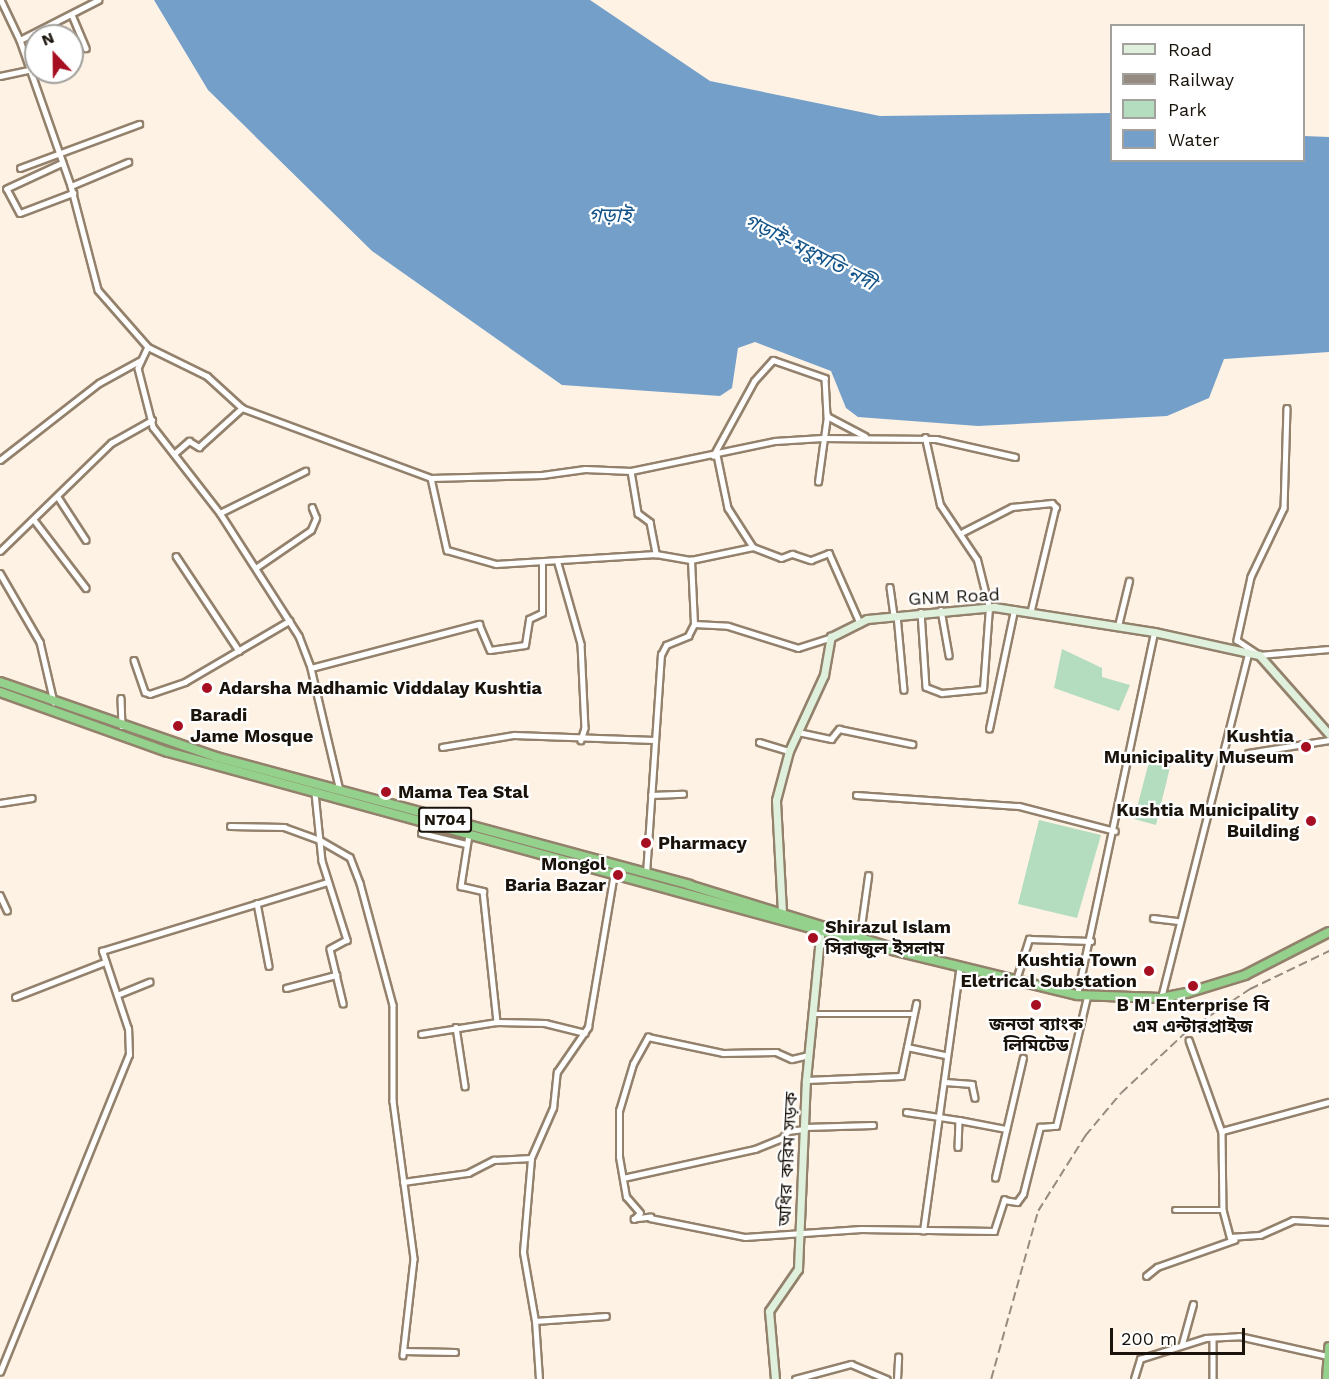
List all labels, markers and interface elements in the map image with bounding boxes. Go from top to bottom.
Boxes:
north arrow [24,24,84,84]
legend [1110,24,1305,162]
text: N [39,28,57,50]
text: Road [1168,39,1212,60]
text: Railway [1168,69,1234,90]
text: Park [1168,99,1207,120]
text: Water [1168,129,1220,150]
water label: গড়াই [588,203,632,227]
water label: গড়াই-মধুমতি নদী [740,209,880,295]
street label: GNM Road [908,584,1000,610]
place label: Adarsha Madhamic Viddalay Kushtia [219,677,543,699]
marker: Adarsha Madhamic Viddalay Kushtia [200,681,214,695]
place label: Baradi Jame Mosque [190,705,313,748]
marker: Baradi Jame Mosque [171,719,185,733]
place label: Kushtia Municipality Museum [1103,726,1294,768]
marker: Kushtia Municipality Museum [1299,740,1313,754]
place label: Mama Tea Stal [398,781,529,803]
marker: Mama Tea Stal [379,785,393,799]
place label: Kushtia Municipality Building [1116,800,1299,842]
road number: N704 [418,807,472,833]
marker: Kushtia Municipality Building [1304,814,1318,828]
place label: Pharmacy [658,832,747,854]
marker: Pharmacy [639,836,653,850]
place label: Mongol Baria Bazar [505,854,606,896]
marker: Mongol Baria Bazar [611,868,625,882]
place label: Shirazul Islam সিরাজুল ইসলাম [825,917,951,960]
marker: Shirazul Islam সিরাজুল ইসলাম [806,931,820,945]
place label: Kushtia Town Eletrical Substation [960,950,1137,992]
marker: Kushtia Town Eletrical Substation [1142,964,1156,978]
marker: B M Enterprise বি এম এন্টারপ্রাইজ [1186,979,1200,993]
place label: B M Enterprise বি এম এন্টারপ্রাইজ [1117,995,1269,1038]
marker: জনতা ব্যাংক লিমিটেড [1029,998,1043,1012]
place label: জনতা ব্যাংক লিমিটেড [989,1014,1083,1056]
street label: অধির করিম সড়ক [774,1091,802,1227]
scale bar [1113,1316,1248,1354]
text: 200 m [1121,1328,1177,1349]

